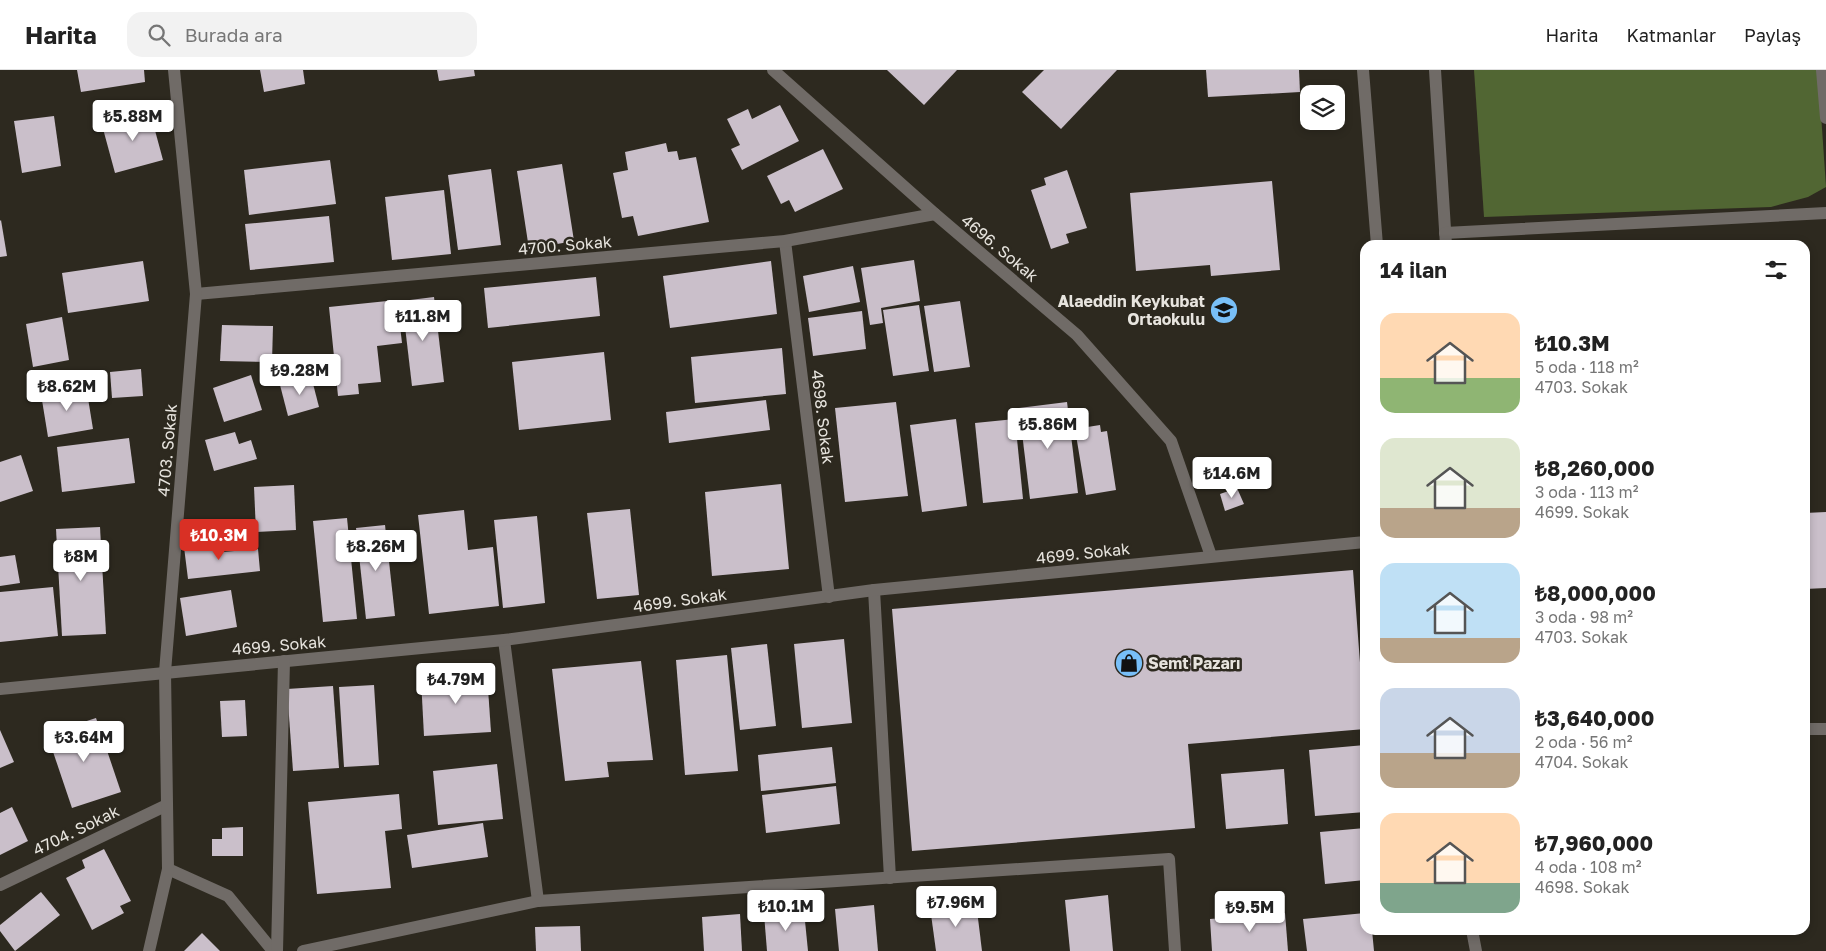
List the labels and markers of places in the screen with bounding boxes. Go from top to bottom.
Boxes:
pin: ₺5.88M [92,100,174,142]
place label: Alaeddin Keykubat Ortaokulu [1058,291,1205,329]
school or university icon: Alaeddin Keykubat Ortaokulu [1209,295,1239,325]
pin: ₺11.8M [382,300,464,342]
pin: ₺9.28M [259,354,341,396]
pin: ₺8.62M [26,370,108,412]
pin: ₺5.86M [1007,408,1089,450]
pin: ₺14.6M [1191,456,1273,499]
pin: ₺10.3M [178,518,260,561]
pin: ₺8.26M [335,530,417,572]
pin: ₺8M [57,540,105,582]
shop icon: Semt Pazarı [1114,648,1144,678]
place label: Semt Pazarı [1148,653,1240,673]
pin: ₺4.79M [415,662,497,705]
pin: ₺3.64M [43,720,125,763]
pin: ₺7.96M [915,886,997,928]
pin: ₺10.1M [745,890,827,932]
pin: ₺9.5M [1215,890,1285,933]

